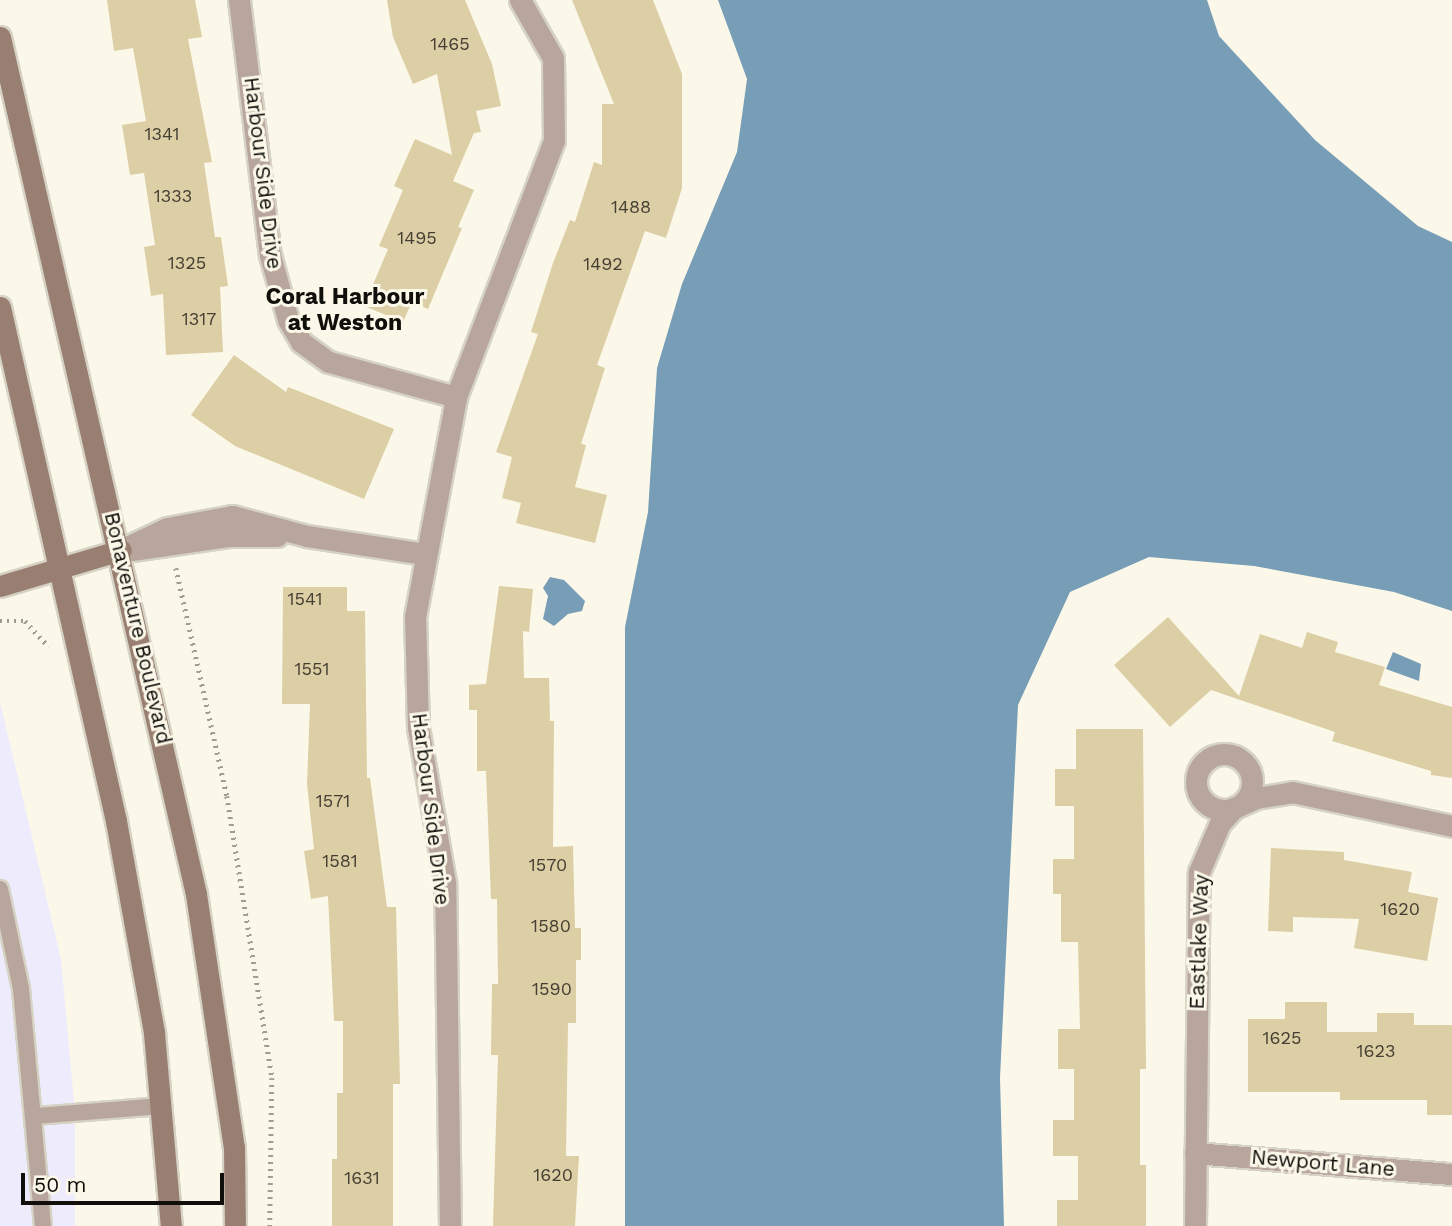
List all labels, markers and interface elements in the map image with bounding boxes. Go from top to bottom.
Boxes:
house number: 1465 [430,33,470,55]
street label: Harbour Side Drive [239,75,287,271]
house number: 1341 [144,123,180,145]
house number: 1333 [154,185,192,207]
house number: 1488 [611,196,651,218]
house number: 1495 [397,227,437,249]
house number: 1325 [168,252,206,274]
house number: 1492 [583,253,623,275]
district label: Coral Harbour at Weston [265,283,425,337]
house number: 1317 [182,308,216,330]
street label: Bonaventure Boulevard [99,509,177,747]
house number: 1541 [287,588,323,610]
house number: 1551 [295,658,329,680]
street label: Harbour Side Drive [407,711,455,907]
house number: 1571 [316,790,350,812]
house number: 1581 [322,850,358,872]
house number: 1570 [529,854,567,876]
street label: Eastlake Way [1184,874,1214,1010]
house number: 1620 [1380,898,1420,920]
house number: 1580 [531,915,571,937]
house number: 1590 [532,978,572,1000]
house number: 1625 [1263,1027,1301,1049]
house number: 1623 [1357,1040,1395,1062]
street label: Newport Lane [1250,1144,1396,1182]
scale bar [24,1160,228,1204]
house number: 1620 [533,1164,573,1186]
house number: 1631 [344,1167,380,1189]
text: 50 m [34,1172,86,1197]

